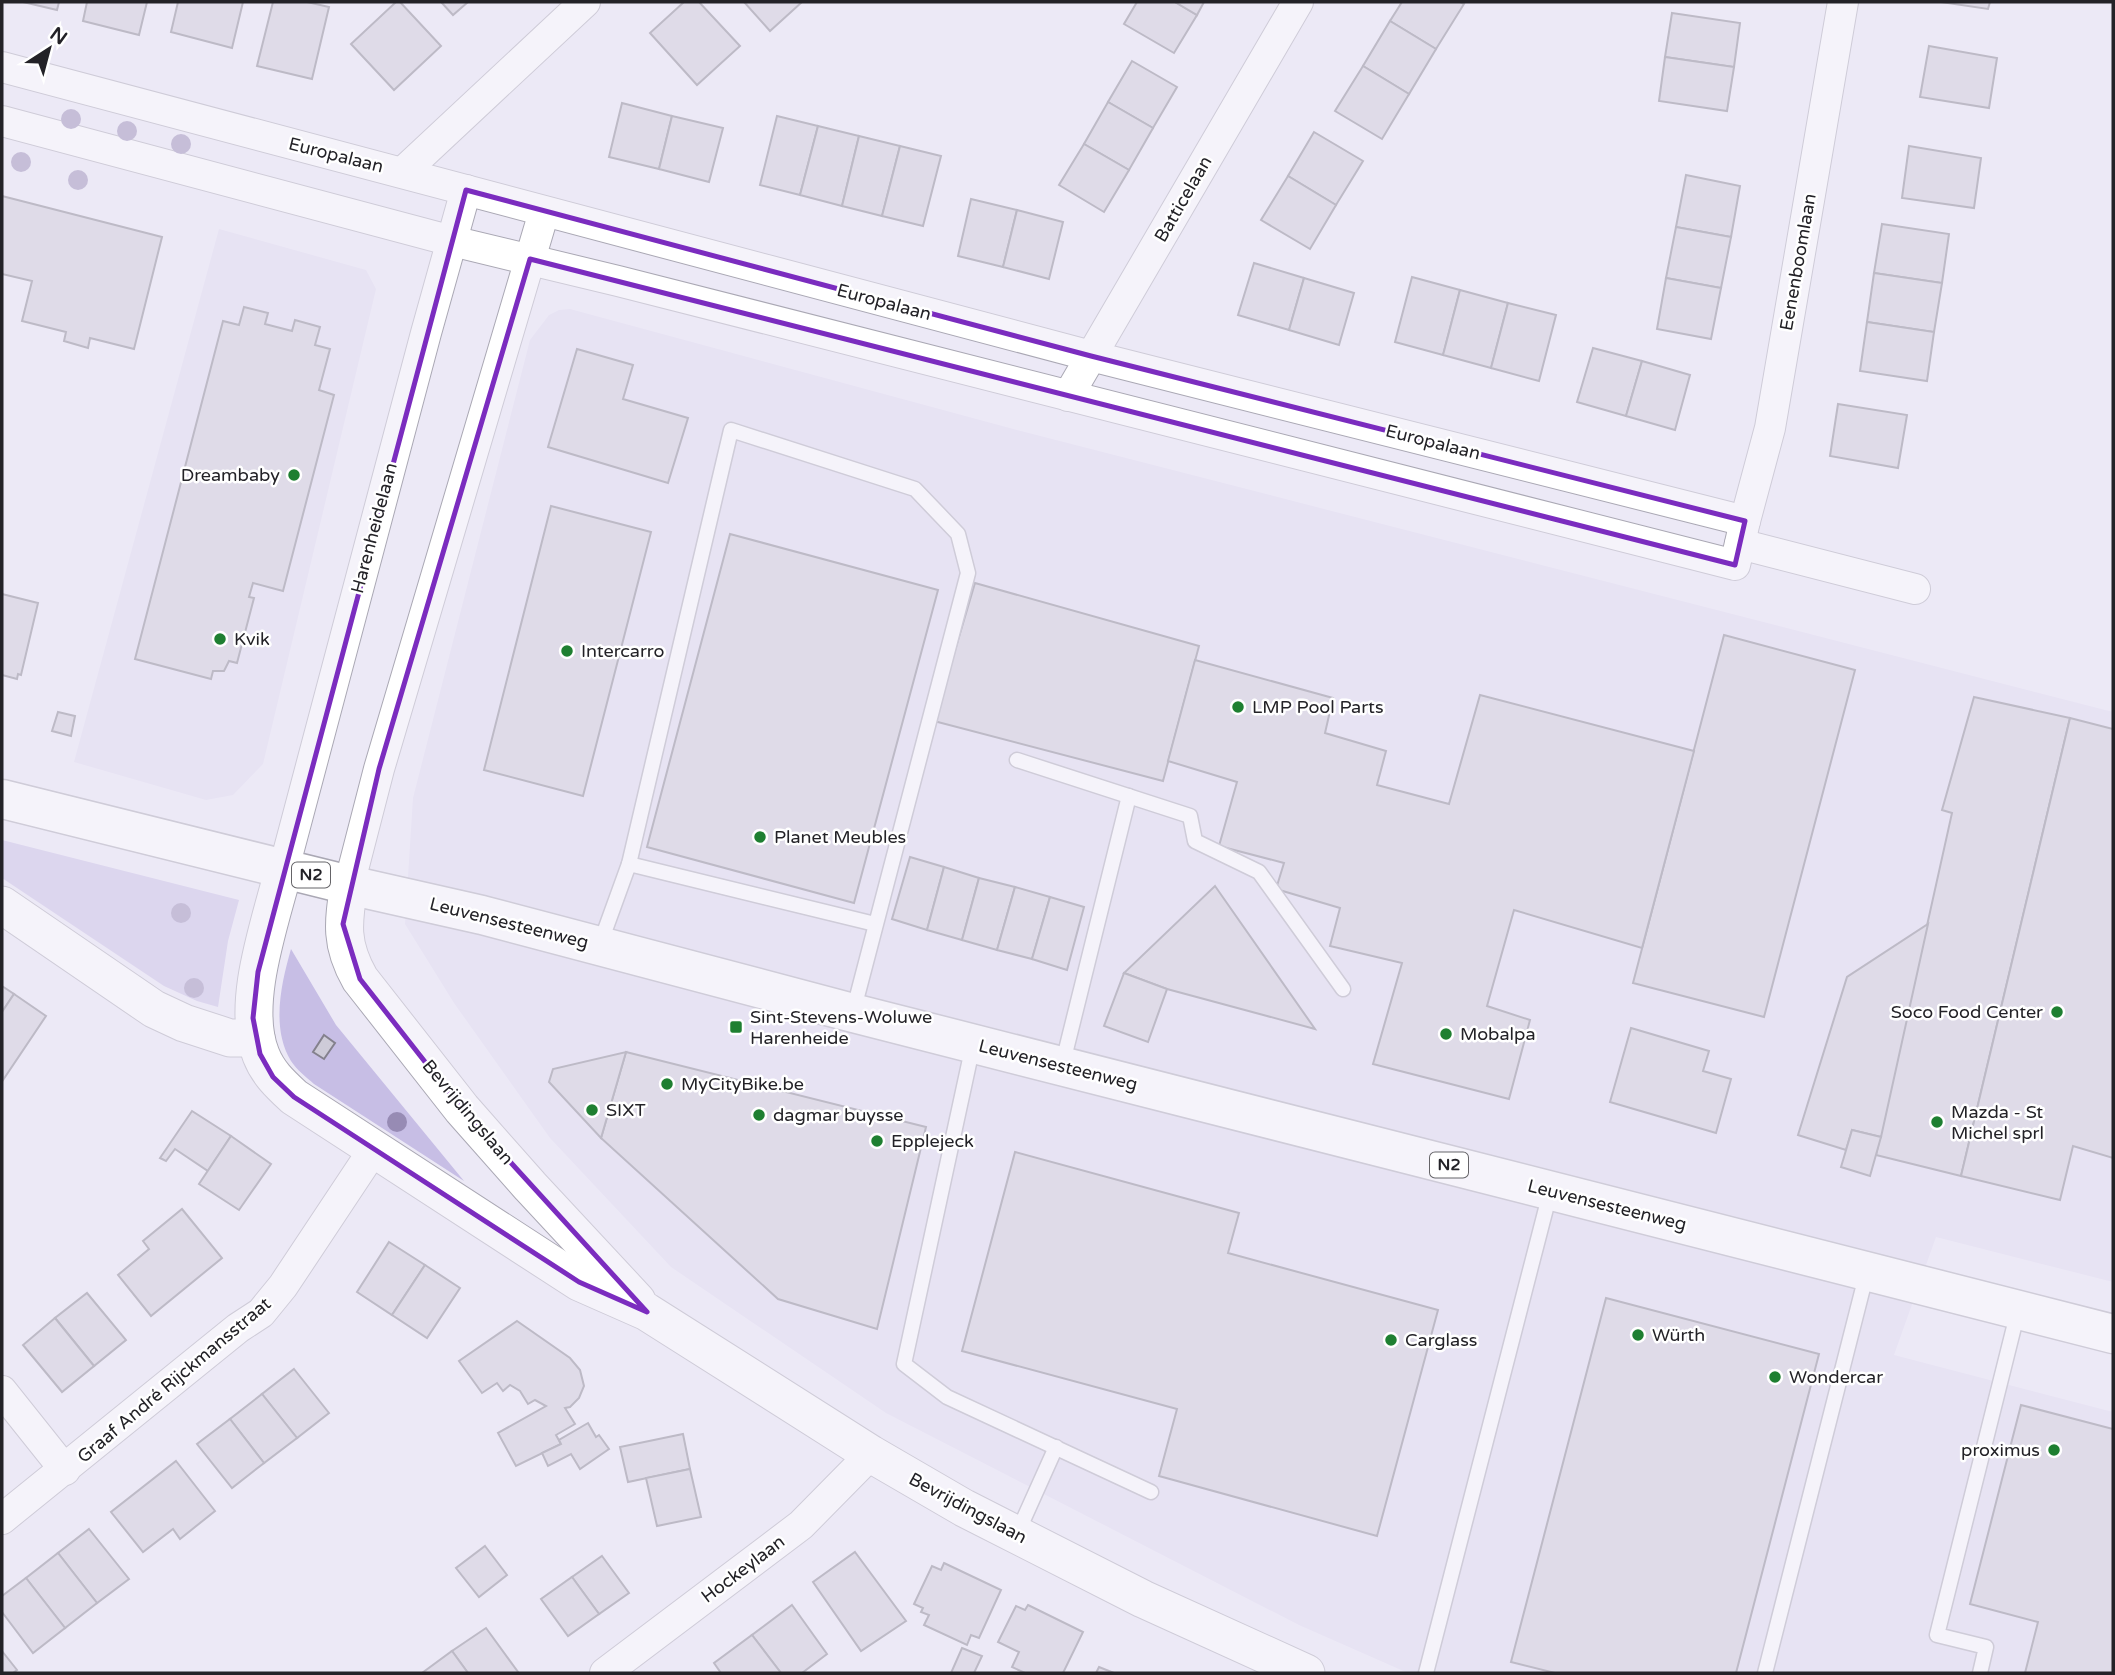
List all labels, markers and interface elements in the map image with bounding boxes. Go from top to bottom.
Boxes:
north arrow [14,14,84,84]
text: N [46,23,71,49]
street label: Europalaan [286,133,386,177]
street label: Batticelaan [1149,152,1217,246]
street label: Eenenboomlaan [1775,192,1821,332]
street label: Europalaan [834,279,934,325]
street label: Europalaan [1383,420,1483,464]
street label: Harenheidelaan [346,460,402,596]
place label: Dreambaby [181,464,280,486]
marker: Dreambaby [286,467,302,483]
place label: Kvik [234,628,270,650]
marker: Kvik [212,631,228,647]
place label: Intercarro [581,640,664,662]
marker: Intercarro [559,643,575,659]
place label: LMP Pool Parts [1252,696,1384,718]
marker: LMP Pool Parts [1230,699,1246,715]
place label: Planet Meubles [774,826,906,848]
marker: Planet Meubles [752,829,768,845]
road number: N2 [292,862,330,888]
street label: Leuvensesteenweg [427,893,591,953]
place label: Soco Food Center [1891,1001,2043,1023]
marker: Soco Food Center [2049,1004,2065,1020]
place label: Sint-Stevens-Woluwe Harenheide [750,1006,932,1049]
marker: Sint-Stevens-Woluwe Harenheide [728,1019,744,1035]
place label: Mobalpa [1460,1023,1536,1045]
marker: Mobalpa [1438,1026,1454,1042]
street label: Leuvensesteenweg [976,1035,1140,1095]
street label: Bevrijdingslaan [418,1055,518,1169]
place label: MyCityBike.be [681,1073,804,1095]
marker: MyCityBike.be [659,1076,675,1092]
place label: SIXT [606,1099,646,1121]
place label: Mazda - St Michel sprl [1951,1101,2044,1144]
marker: SIXT [584,1102,600,1118]
place label: dagmar buysse [773,1104,904,1126]
marker: dagmar buysse [751,1107,767,1123]
marker: Mazda - St Michel sprl [1929,1114,1945,1130]
place label: Epplejeck [891,1130,974,1152]
marker: Epplejeck [869,1133,885,1149]
road number: N2 [1430,1152,1468,1177]
street label: Leuvensesteenweg [1525,1175,1689,1235]
street label: Graaf André Rijckmansstraat [73,1292,275,1467]
place label: Würth [1652,1324,1705,1346]
marker: Würth [1630,1327,1646,1343]
place label: Carglass [1405,1329,1478,1351]
marker: Carglass [1383,1332,1399,1348]
place label: Wondercar [1789,1366,1883,1388]
marker: Wondercar [1767,1369,1783,1385]
place label: proximus [1961,1439,2040,1461]
marker: proximus [2046,1442,2062,1458]
street label: Bevrijdingslaan [905,1468,1031,1548]
street label: Hockeylaan [697,1530,789,1608]

